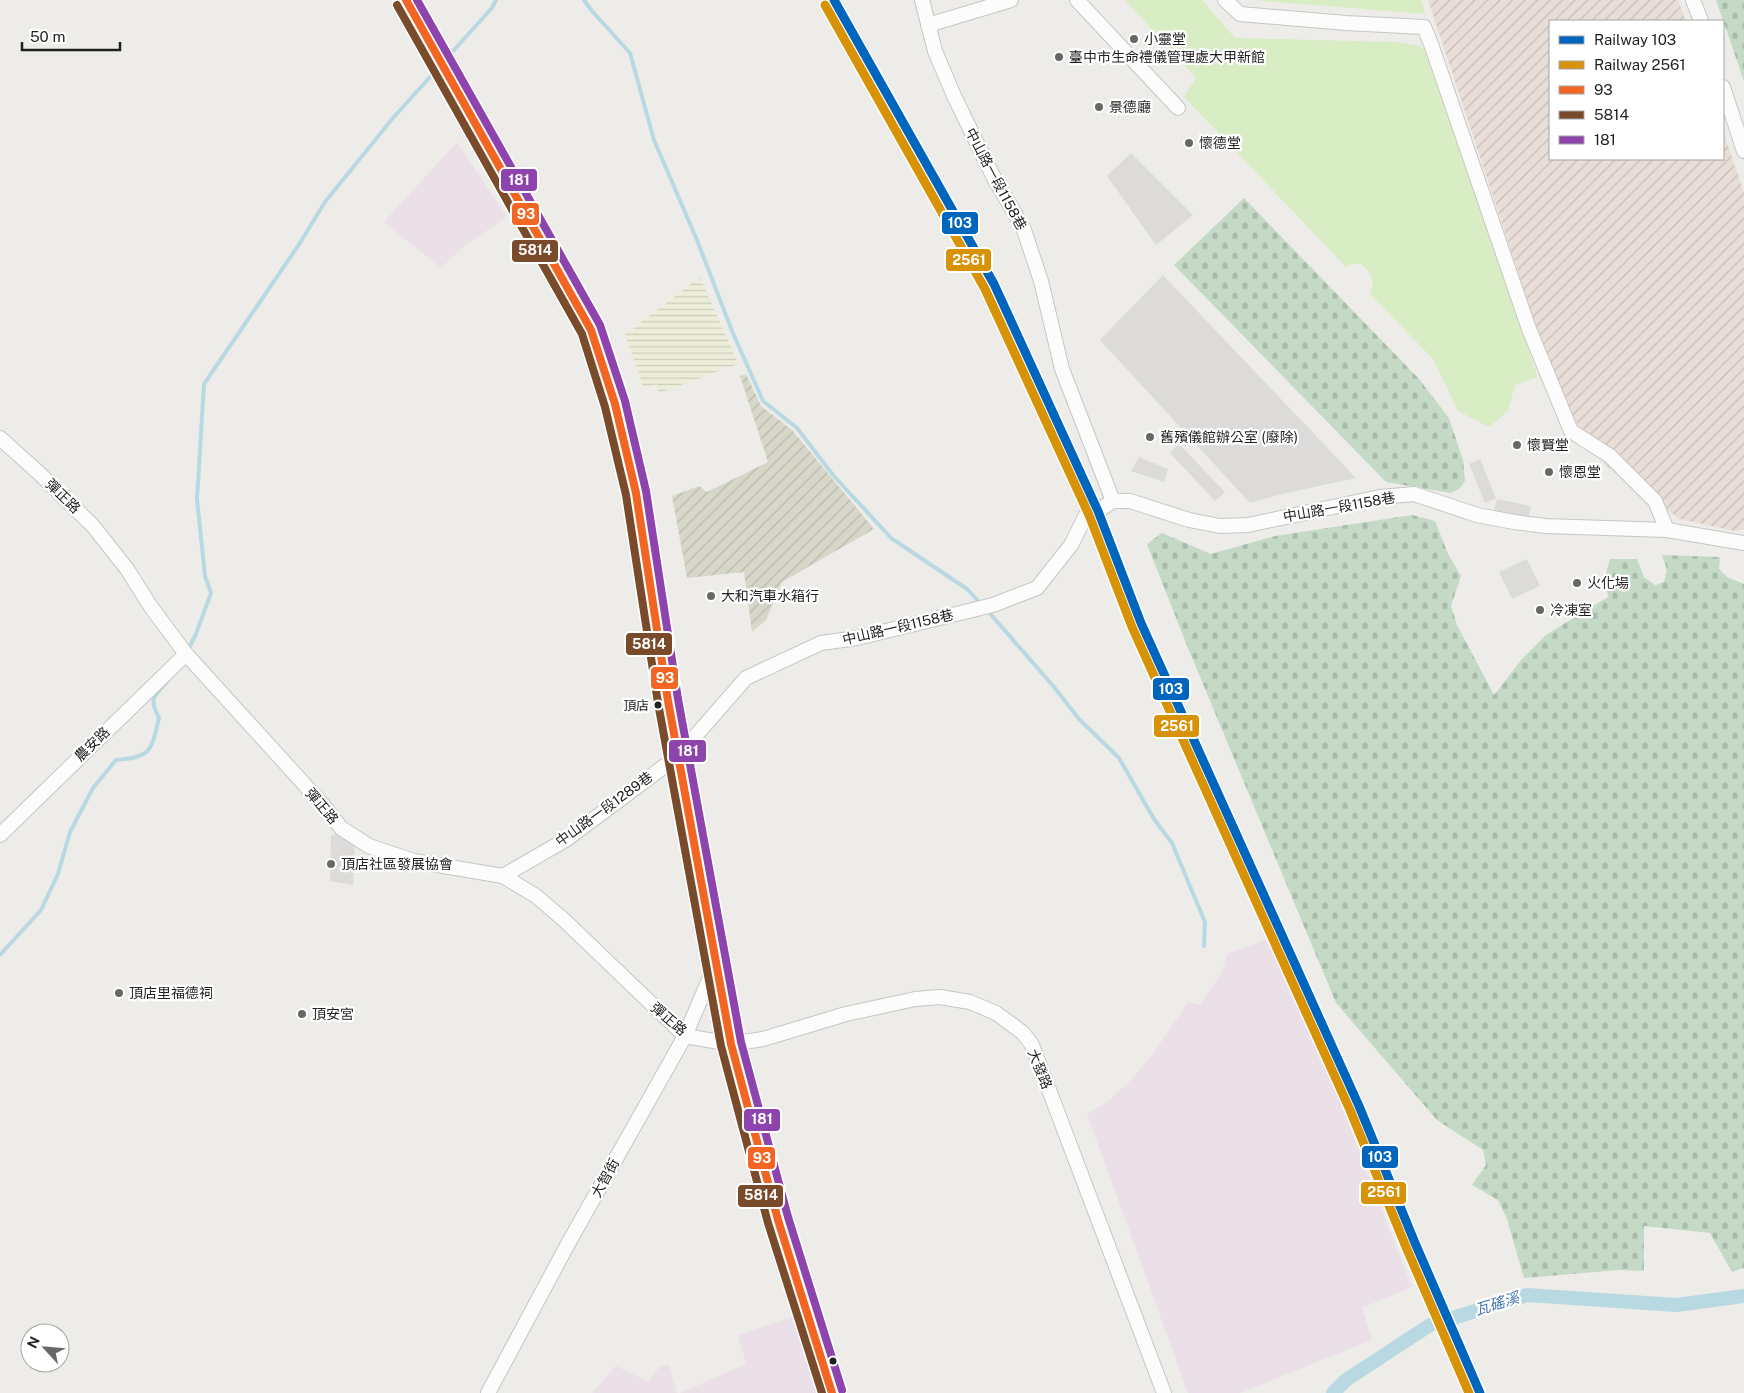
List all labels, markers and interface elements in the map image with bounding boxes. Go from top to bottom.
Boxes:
scale bar [22,20,120,52]
legend [1549,20,1724,160]
text: 50 m [30,28,65,45]
place label: 小靈堂 [1144,31,1186,47]
text: Railway 103 [1594,31,1676,48]
marker: 小靈堂 [1128,33,1140,45]
place label: 臺中市生命禮儀管理處大甲新館 [1069,49,1265,65]
marker: 臺中市生命禮儀管理處大甲新館 [1053,51,1065,63]
text: Railway 2561 [1594,56,1686,73]
text: 93 [1594,81,1613,98]
place label: 景德廳 [1109,99,1151,115]
marker: 景德廳 [1093,101,1105,113]
text: 5814 [1594,106,1629,123]
street label: 中山路一段1158巷 [962,125,1030,233]
text: 181 [1594,131,1616,148]
place label: 懷德堂 [1199,135,1241,151]
marker: 懷德堂 [1183,137,1195,149]
line badge: 181 [500,168,538,192]
text: 181 [508,172,530,188]
line badge: 93 [511,202,540,226]
text: 93 [517,206,535,222]
line badge: 103 [941,211,979,235]
text: 103 [948,215,972,231]
line badge: 5814 [511,239,559,263]
text: 5814 [518,242,552,258]
line badge: 2561 [945,248,992,272]
text: 2561 [952,252,986,268]
place label: 舊殯儀館辦公室 (廢除) [1160,429,1298,445]
marker: 舊殯儀館辦公室 (廢除) [1144,431,1156,443]
place label: 懷賢堂 [1527,437,1569,453]
marker: 懷賢堂 [1511,439,1523,451]
place label: 懷恩堂 [1559,464,1601,480]
marker: 懷恩堂 [1543,466,1555,478]
street label: 彈正路 [42,476,84,516]
street label: 中山路一段1158巷 [1282,489,1396,525]
place label: 火化場 [1587,575,1629,591]
marker: 火化場 [1571,577,1583,589]
place label: 大和汽車水箱行 [721,588,819,604]
marker: 大和汽車水箱行 [705,590,717,602]
place label: 冷凍室 [1550,602,1592,618]
marker: 冷凍室 [1534,604,1546,616]
street label: 中山路一段1158巷 [841,606,955,648]
line badge: 5814 [625,632,673,656]
text: 5814 [632,636,666,652]
line badge: 93 [650,666,679,690]
text: 93 [656,670,674,686]
line badge: 103 [1152,677,1190,701]
text: 103 [1159,681,1183,697]
place label: 頂店 [623,698,649,713]
marker: 頂店 [653,700,663,710]
line badge: 2561 [1153,714,1200,738]
text: 2561 [1160,718,1194,734]
street label: 農安路 [71,724,113,764]
line badge: 181 [668,739,707,763]
text: 181 [677,743,699,759]
street label: 中山路一段1289巷 [552,769,656,849]
street label: 彈正路 [302,785,342,827]
place label: 頂店社區發展協會 [341,856,453,872]
marker: 頂店社區發展協會 [325,858,337,870]
place label: 頂店里福德祠 [129,985,213,1001]
marker: 頂店里福德祠 [113,987,125,999]
street label: 彈正路 [648,999,690,1039]
place label: 頂安宮 [312,1006,354,1022]
marker: 頂安宮 [296,1008,308,1020]
street label: 大發路 [1025,1047,1055,1091]
line badge: 181 [743,1108,781,1132]
text: 181 [751,1111,773,1127]
line badge: 103 [1361,1145,1399,1169]
line badge: 93 [747,1146,776,1170]
text: 103 [1368,1149,1392,1165]
text: 93 [753,1150,771,1166]
street label: 大智街 [588,1156,622,1200]
line badge: 2561 [1360,1181,1407,1205]
line badge: 5814 [737,1184,784,1208]
text: 2561 [1367,1184,1401,1200]
text: 5814 [744,1187,778,1203]
water label: 瓦磘溪 [1473,1288,1523,1318]
north arrow [20,1323,70,1373]
text: N [24,1334,43,1351]
unlabelled marker [828,1356,838,1366]

